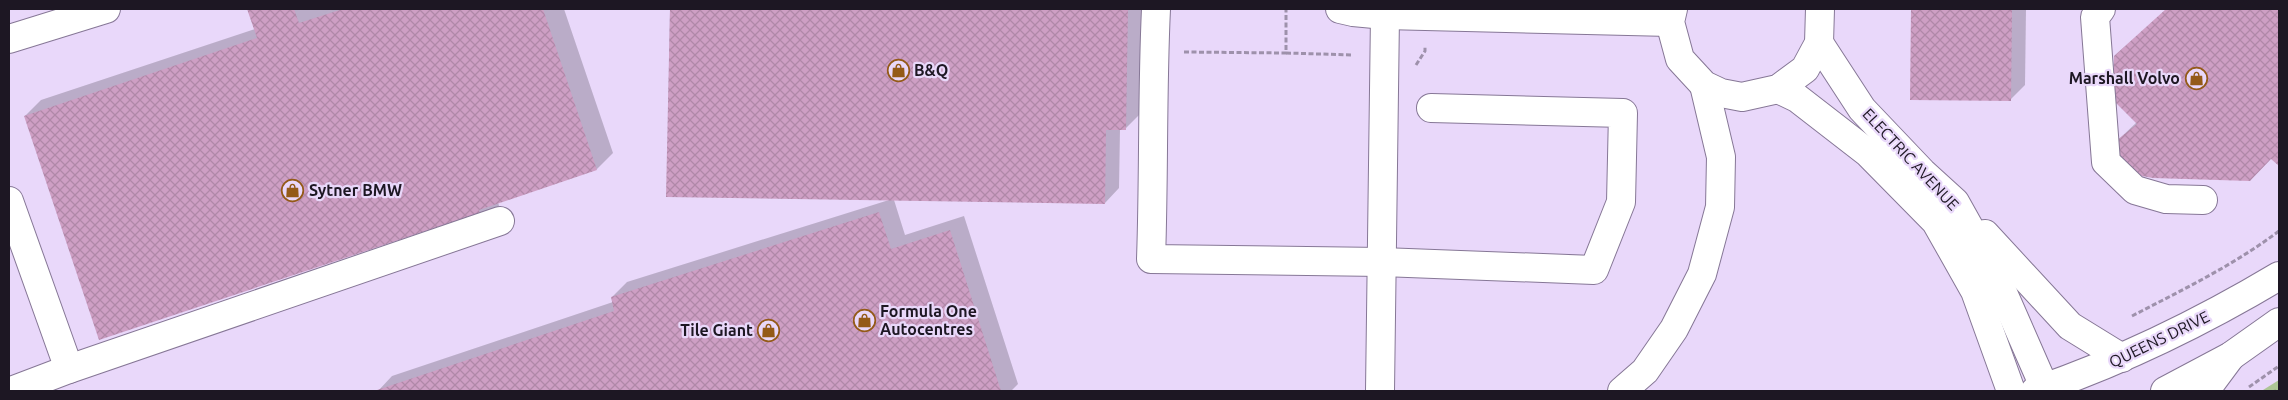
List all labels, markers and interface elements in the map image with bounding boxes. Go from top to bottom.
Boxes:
shop icon: B&Q [886,58,910,82]
place label: B&Q [914,61,948,79]
shop icon: Marshall Volvo [2184,66,2208,90]
place label: Marshall Volvo [2069,69,2180,87]
street label: ELECTRIC AVENUE [1859,104,1963,214]
shop icon: Sytner BMW [281,178,305,202]
place label: Sytner BMW [309,181,402,199]
place label: Formula One Autocentres [880,302,977,338]
street label: QUEENS DRIVE [2106,307,2212,371]
shop icon: Formula One Autocentres [852,308,876,332]
shop icon: Tile Giant [757,318,781,342]
place label: Tile Giant [680,321,753,339]

